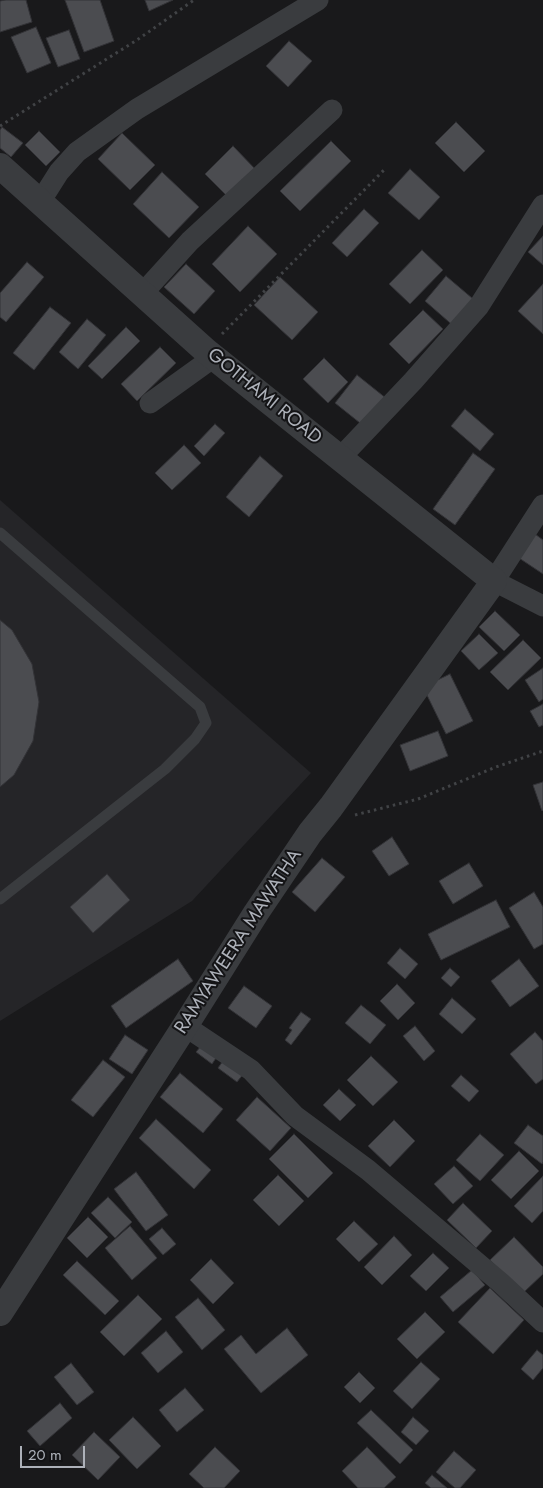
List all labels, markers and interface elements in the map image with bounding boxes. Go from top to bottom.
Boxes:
street label: GOTHAMI ROAD [202,344,326,450]
street label: RAMYAWEERA MAWATHA [171,845,307,1039]
scale bar [22,1436,88,1468]
text: 20 m [28,1444,62,1466]

